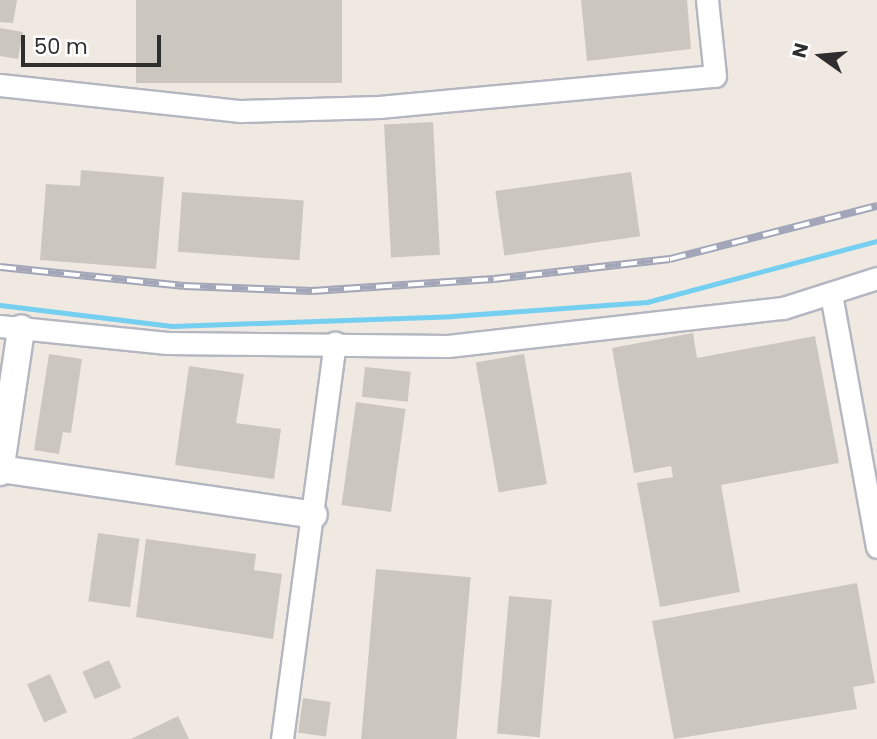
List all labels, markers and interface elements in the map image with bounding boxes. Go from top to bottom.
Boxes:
scale bar [24,21,164,65]
north arrow [786,21,856,91]
text: 50 m [34,32,88,61]
text: N [785,40,815,61]

